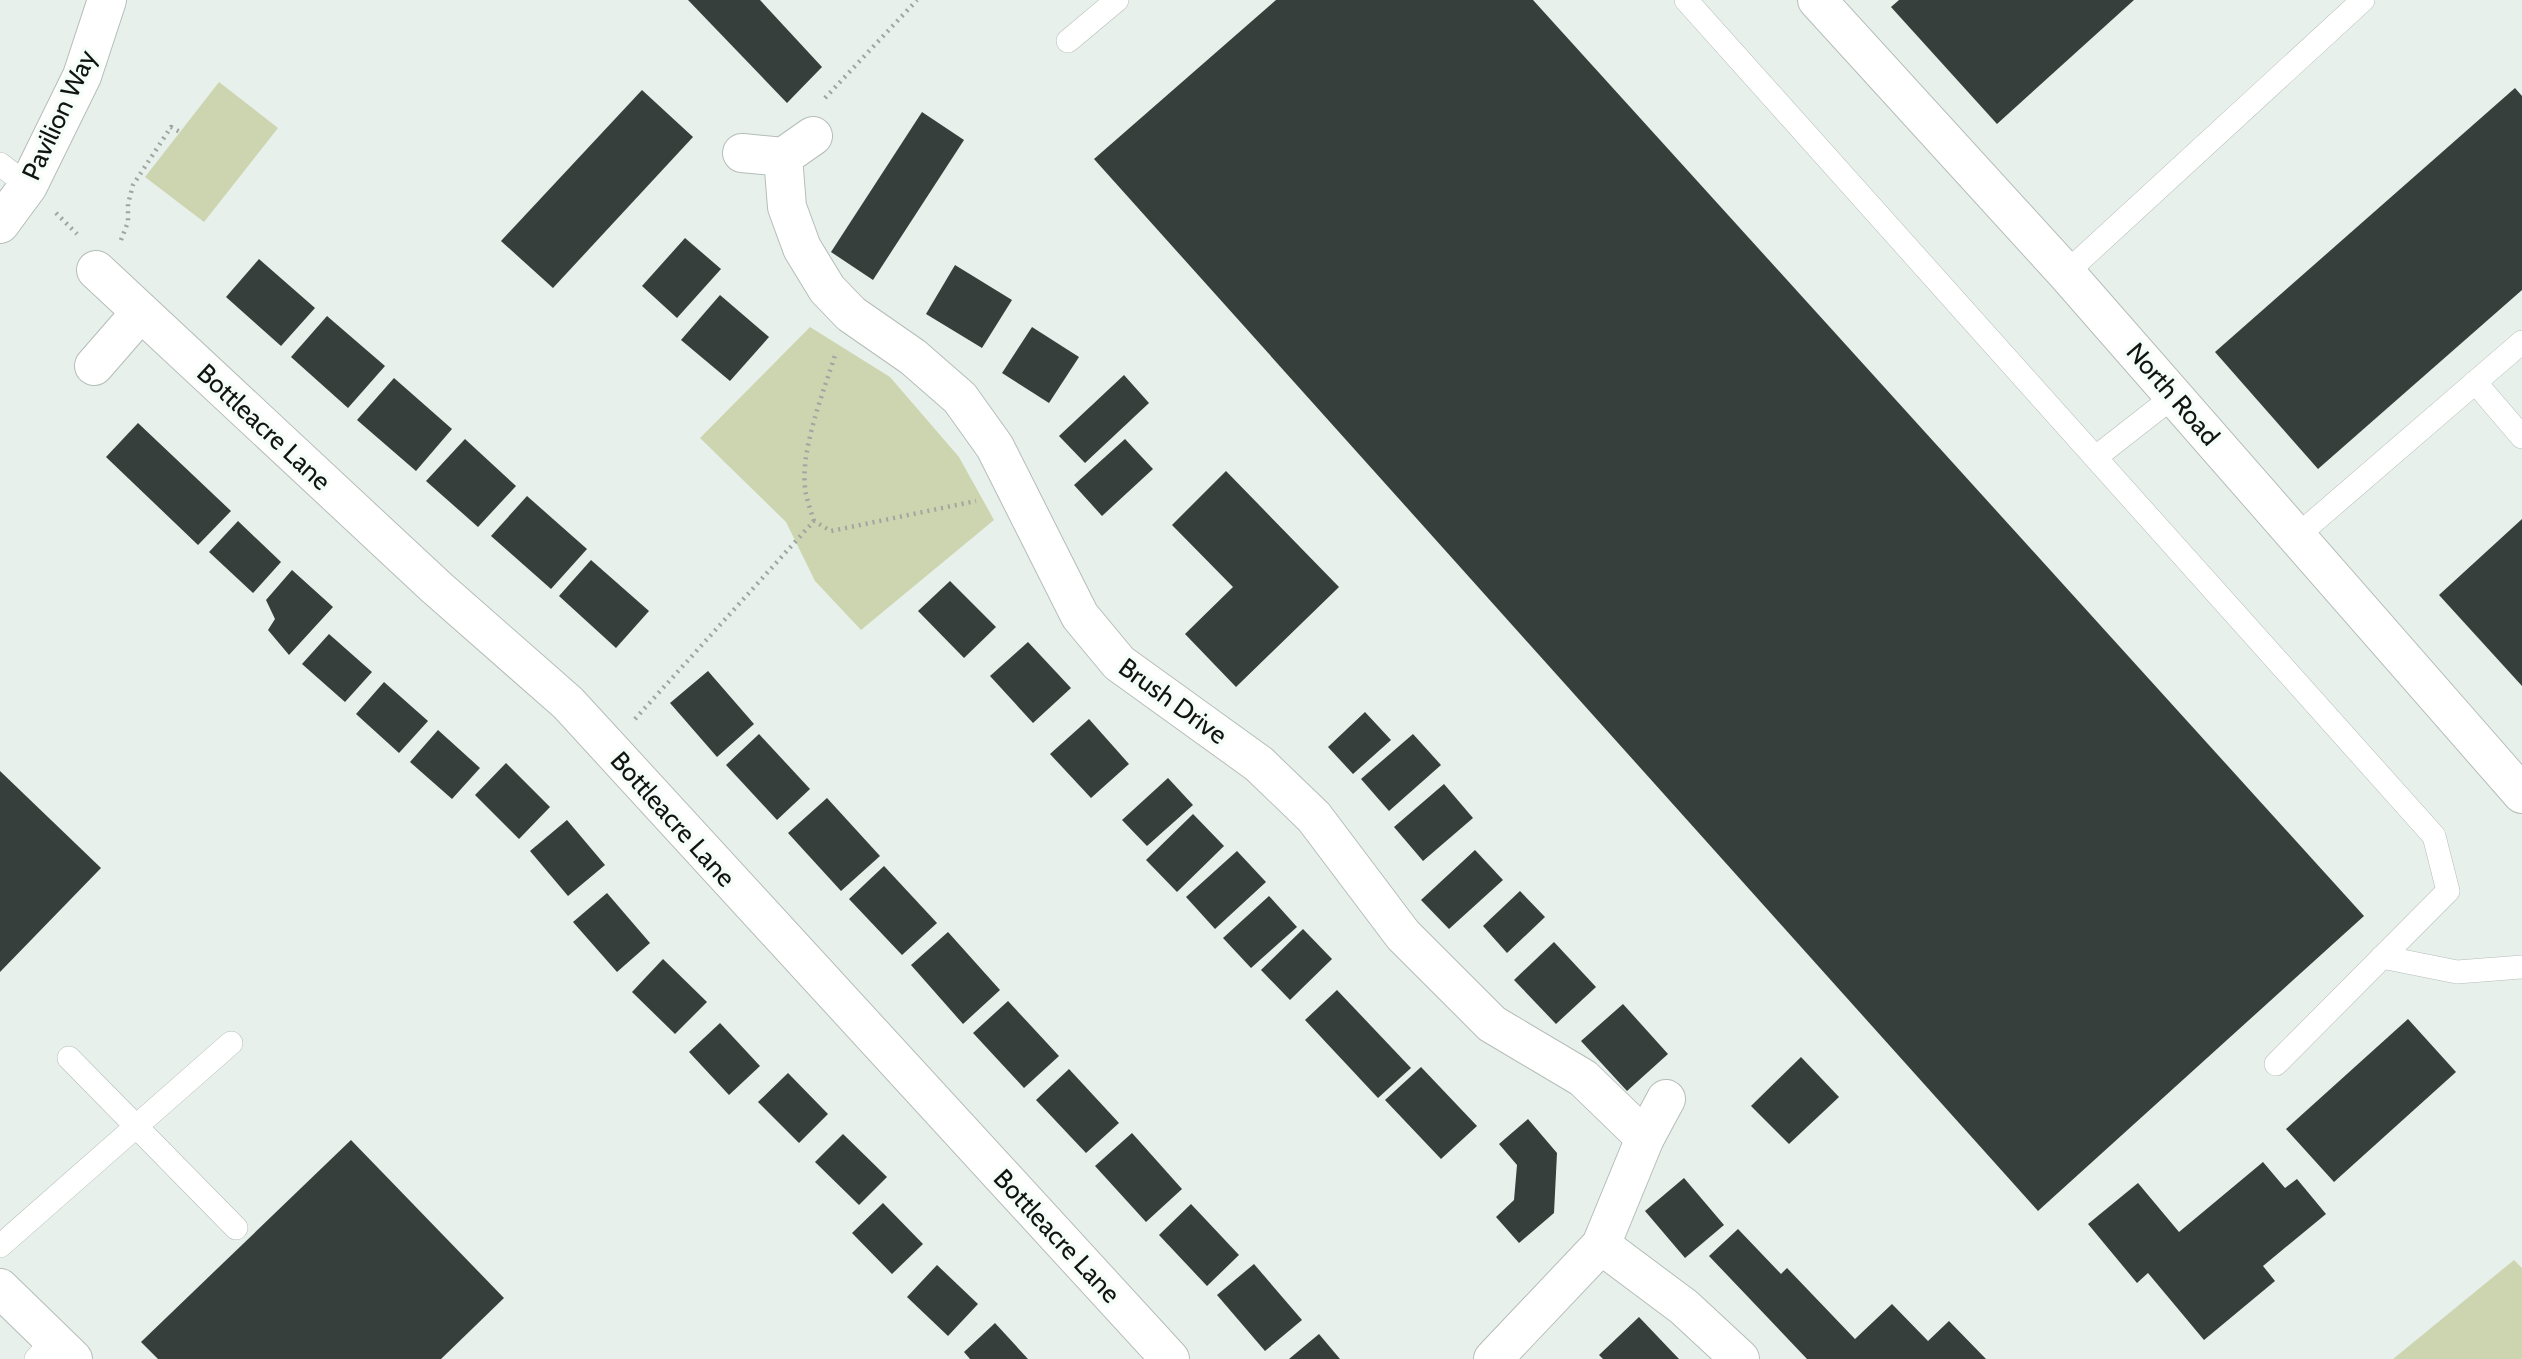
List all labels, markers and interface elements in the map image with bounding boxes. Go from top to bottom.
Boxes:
street label: Pavilion Way [15,45,103,185]
street label: North Road [2120,336,2226,452]
street label: Bottleacre Lane [190,357,338,497]
street label: Brush Drive [1113,651,1233,751]
street label: Bottleacre Lane [604,745,742,893]
street label: Bottleacre Lane [987,1162,1127,1310]

